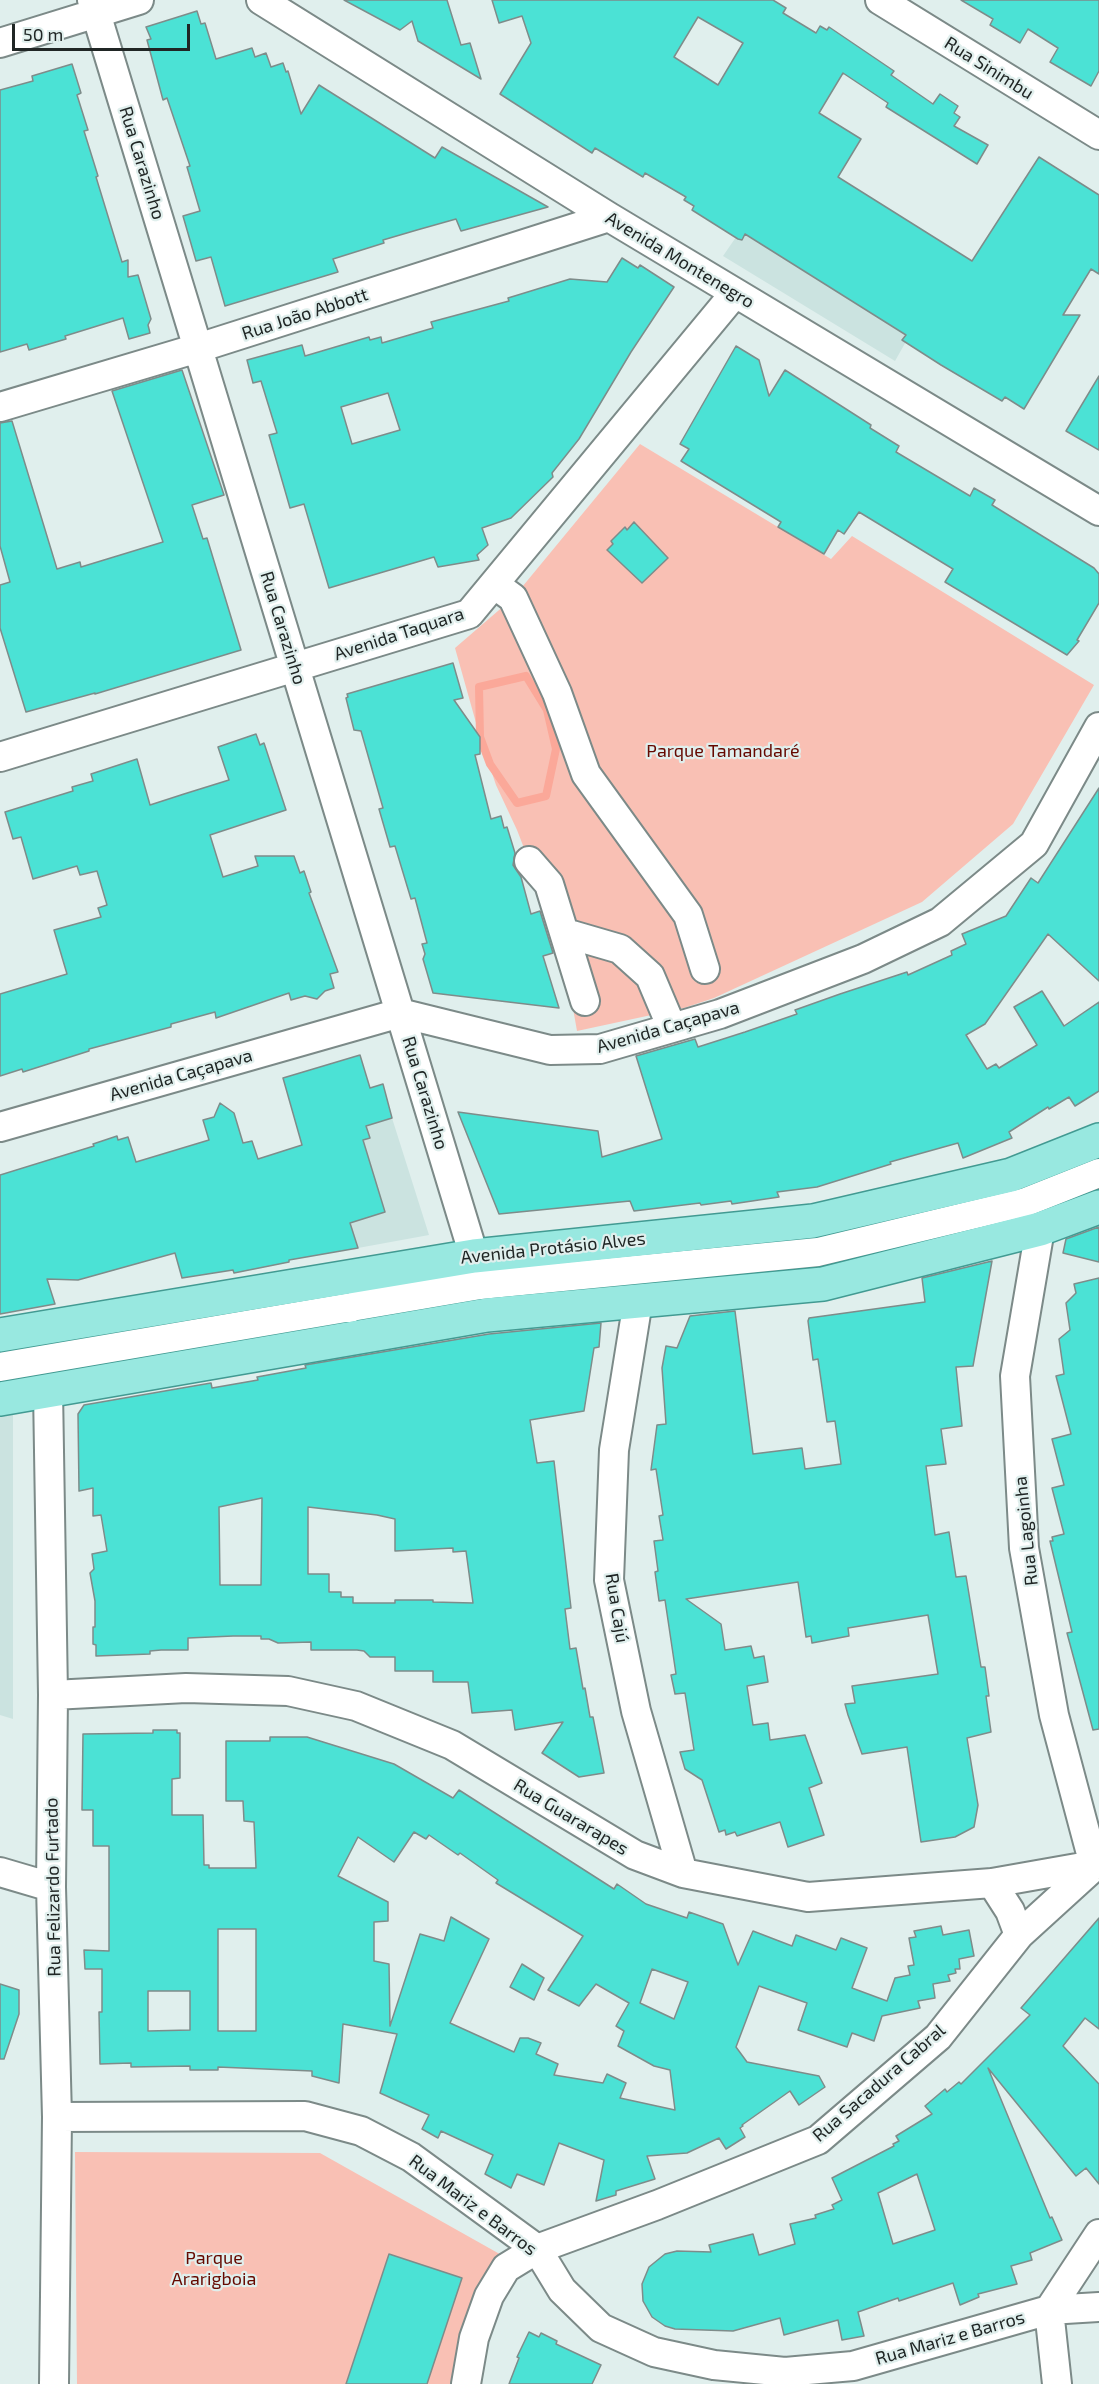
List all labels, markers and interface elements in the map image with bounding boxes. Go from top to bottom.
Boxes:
scale bar [15,12,194,50]
text: 50 m [23,23,63,45]
street label: Rua Sinimbu [940,32,1038,104]
street label: Rua Carazinho [115,104,169,222]
street label: Avenida Montenegro [602,207,758,313]
street label: Rua João Abbott [239,283,371,345]
street label: Rua Carazinho [256,569,310,687]
street label: Avenida Taquara [331,603,467,665]
park label: Parque Tamandaré [646,740,800,762]
street label: Avenida Caçapava [594,996,742,1058]
street label: Rua Carazinho [398,1034,452,1152]
street label: Avenida Caçapava [107,1044,255,1106]
street label: Avenida Protásio Alves [459,1228,647,1268]
street label: Rua Lagoinha [1010,1475,1042,1587]
street label: Rua Cajú [601,1572,633,1644]
street label: Rua Guararapes [510,1774,632,1860]
street label: Rua Felizardo Furtado [41,1797,65,1977]
street label: Rua Sacadura Cabral [808,2020,950,2146]
street label: Rua Mariz e Barros [405,2150,541,2260]
park label: Parque Ararigboia [172,2247,256,2290]
street label: Rua Mariz e Barros [873,2306,1027,2370]

